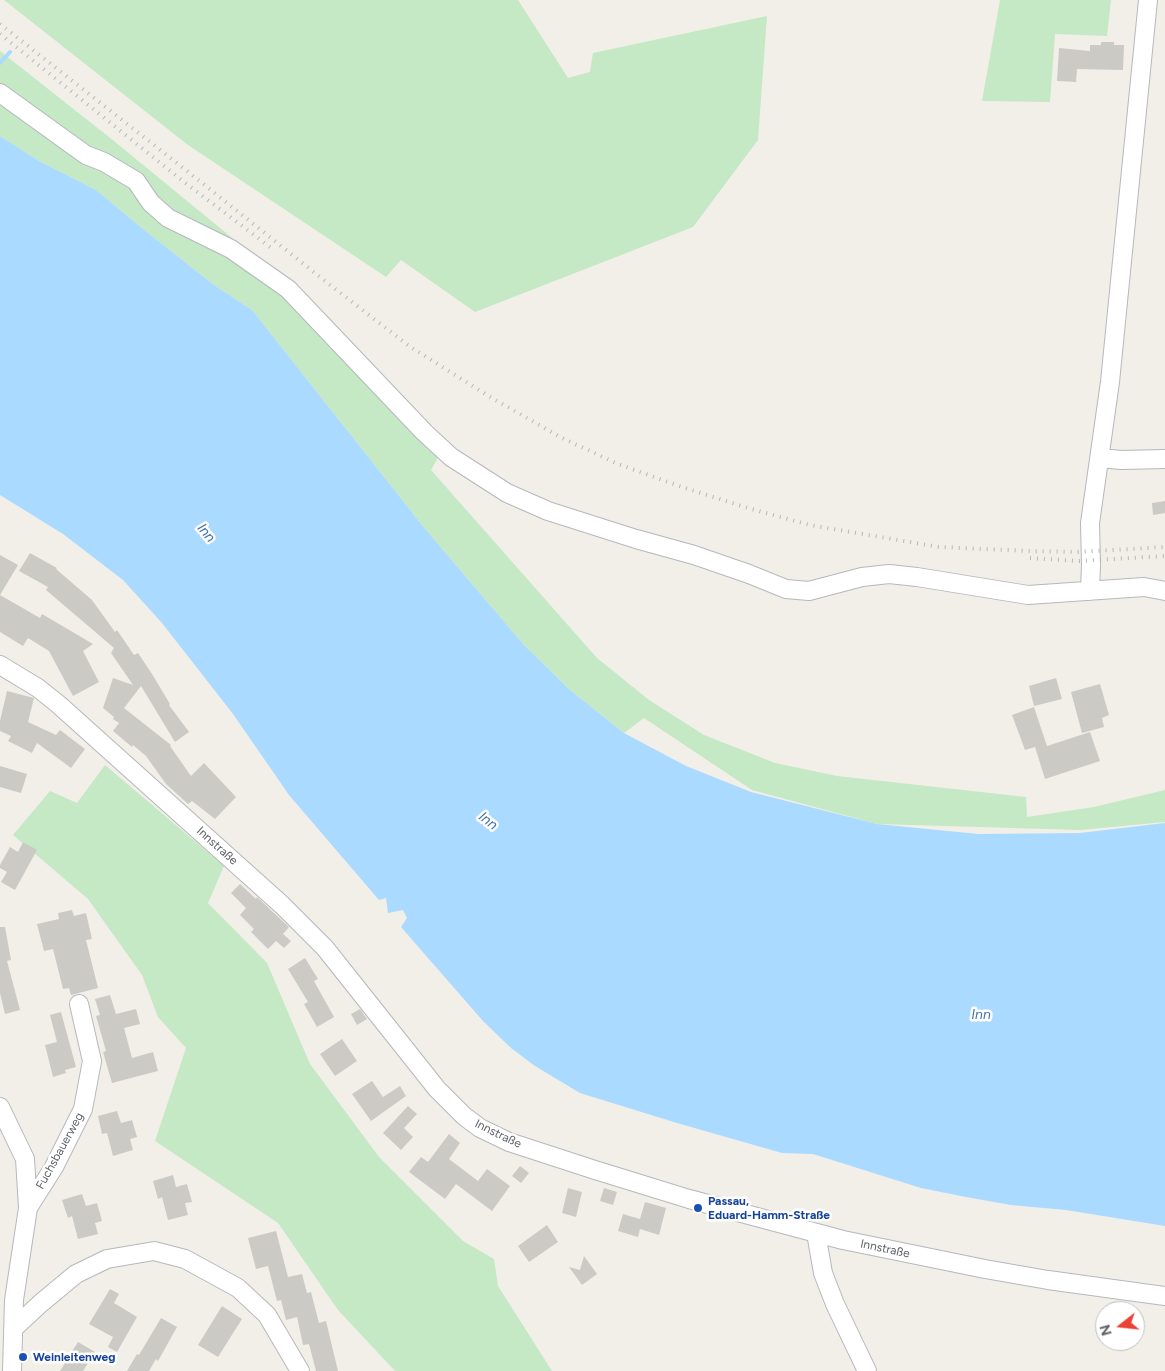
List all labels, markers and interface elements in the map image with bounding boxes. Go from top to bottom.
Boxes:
water label: Inn [193,520,219,546]
water label: Inn [475,808,501,834]
street label: Innstraße [194,824,240,868]
water label: Inn [971,1007,991,1023]
street label: Fuchsbauerweg [33,1110,87,1192]
street label: Innstraße [472,1117,524,1151]
place label: Passau, Eduard-Hamm-Straße [708,1194,830,1222]
marker: Passau, Eduard-Hamm-Straße [692,1202,704,1214]
street label: Innstraße [859,1237,911,1261]
north arrow [1095,1301,1145,1351]
text: N [1096,1322,1116,1338]
place label: Weinleitenweg [33,1350,115,1364]
marker: Weinleitenweg [17,1351,29,1363]

